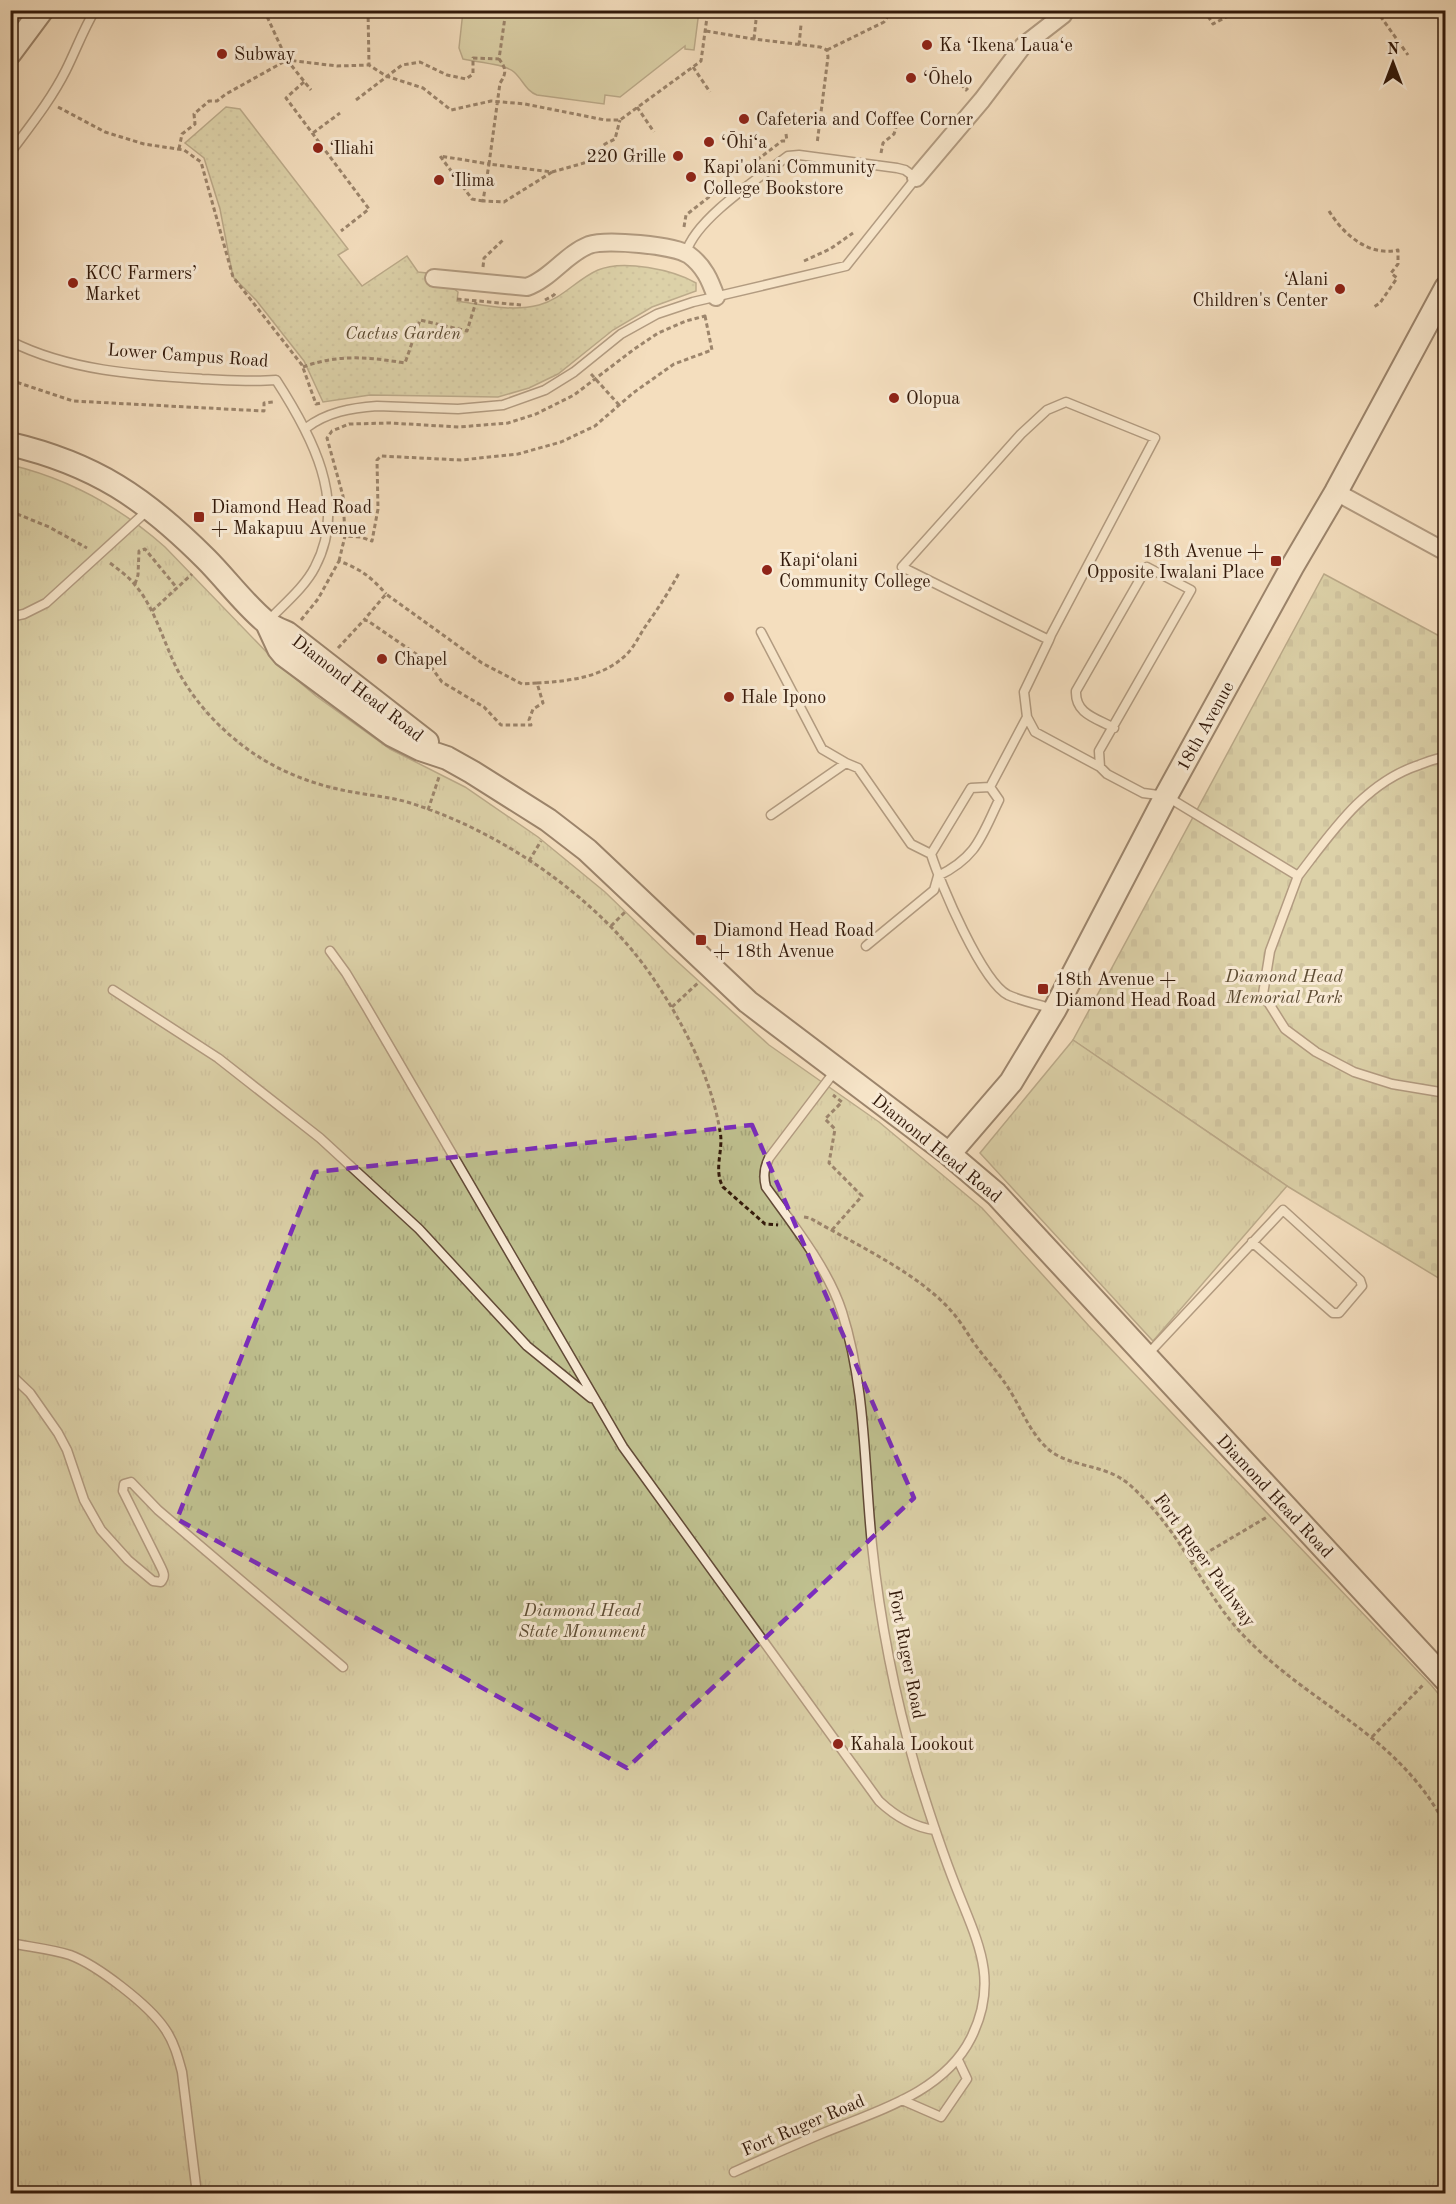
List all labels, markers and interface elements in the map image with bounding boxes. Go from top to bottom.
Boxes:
north arrow [1363,33,1423,93]
place label: Ka ‘Ikena Laua‘e [939,37,1073,55]
marker: Ka ‘Ikena Laua‘e [920,38,934,52]
text: N [1387,42,1400,58]
place label: Subway [234,46,296,64]
marker: Subway [215,47,229,61]
place label: ‘Ōhelo [923,67,973,88]
marker: ‘Ōhelo [904,71,918,85]
place label: Cafeteria and Coffee Corner [756,111,974,129]
marker: Cafeteria and Coffee Corner [737,112,751,126]
place label: ‘Ōhi‘a [721,131,767,152]
marker: ‘Ōhi‘a [702,135,716,149]
place label: ʻIliahi [330,140,374,158]
marker: ʻIliahi [311,141,325,155]
place label: 220 Grille [586,148,666,166]
marker: 220 Grille [671,149,685,163]
place label: Kapi'olani Community College Bookstore [703,159,876,198]
marker: Kapi'olani Community College Bookstore [684,170,698,184]
place label: ʻIlima [451,172,495,190]
marker: ʻIlima [432,173,446,187]
place label: KCC Farmers’ Market [85,265,197,304]
place label: ‘Alani Children's Center [1192,271,1329,310]
marker: KCC Farmers’ Market [66,276,80,290]
marker: ‘Alani Children's Center [1333,282,1347,296]
park label: Cactus Garden [345,325,461,343]
street label: Lower Campus Road [107,341,269,371]
place label: Olopua [906,390,960,408]
marker: Olopua [887,391,901,405]
place label: Diamond Head Road + Makapuu Avenue [211,499,372,538]
marker: Diamond Head Road + Makapuu Avenue [192,510,206,524]
place label: 18th Avenue + Opposite Iwalani Place [1087,543,1264,582]
place label: Kapi‘olani Community College [779,552,931,591]
marker: 18th Avenue + Opposite Iwalani Place [1269,554,1283,568]
marker: Kapi‘olani Community College [760,563,774,577]
street label: Diamond Head Road [288,632,426,745]
place label: Chapel [394,651,447,669]
marker: Chapel [375,652,389,666]
street label: 18th Avenue [1174,679,1238,774]
place label: Hale Ipono [741,689,826,707]
marker: Hale Ipono [722,690,736,704]
place label: Diamond Head Road + 18th Avenue [713,922,874,961]
marker: Diamond Head Road + 18th Avenue [694,933,708,947]
park label: Diamond Head Memorial Park [1224,968,1343,1007]
place label: 18th Avenue + Diamond Head Road [1055,971,1216,1010]
marker: 18th Avenue + Diamond Head Road [1036,982,1050,996]
street label: Diamond Head Road [868,1091,1005,1206]
street label: Diamond Head Road [1213,1432,1336,1562]
street label: Fort Ruger Pathway [1150,1491,1259,1631]
street label: Fort Ruger Road [885,1588,927,1720]
park label: Diamond Head State Monument [518,1602,646,1641]
place label: Kahala Lookout [850,1736,974,1754]
marker: Kahala Lookout [831,1737,845,1751]
street label: Fort Ruger Road [739,2092,867,2160]

